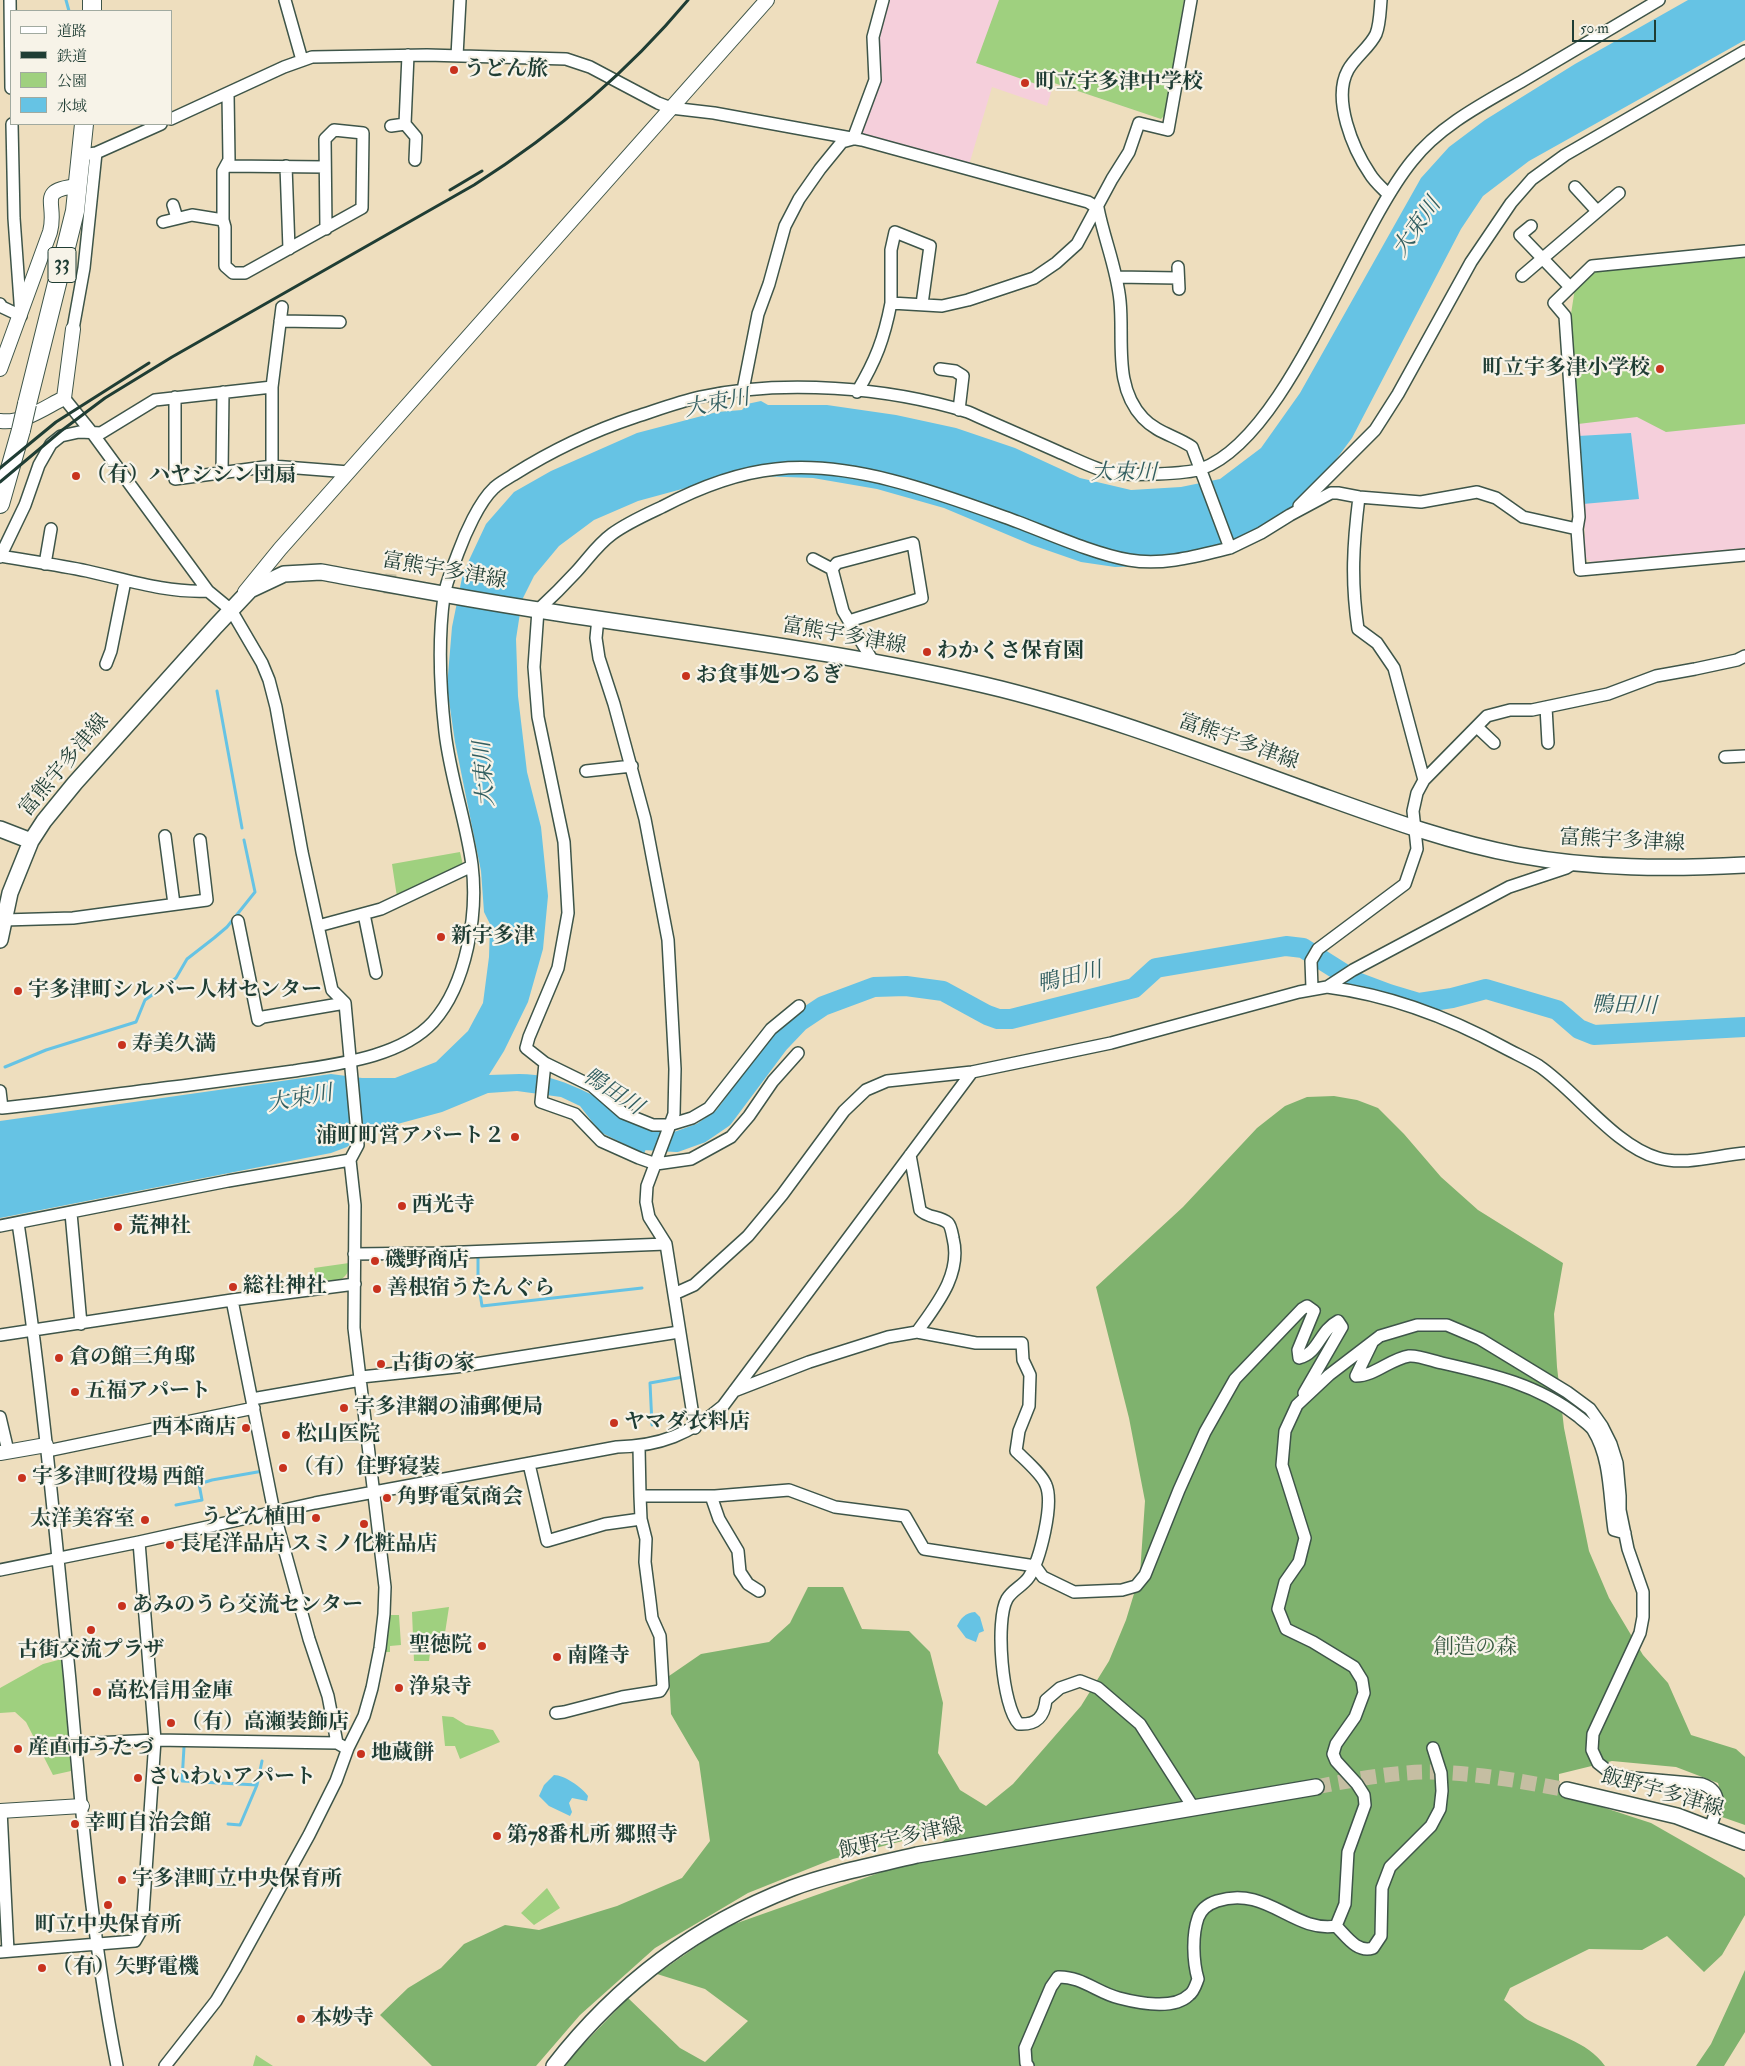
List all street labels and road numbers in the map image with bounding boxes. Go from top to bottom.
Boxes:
road number: 33 [48,248,76,282]
street label: 富熊宇多津線 [380,549,508,595]
street label: 富熊宇多津線 [780,614,908,660]
street label: 富熊宇多津線 [15,710,115,822]
street label: 富熊宇多津線 [1174,710,1302,776]
street label: 富熊宇多津線 [1558,826,1686,858]
street label: 飯野宇多津線 [1598,1765,1726,1823]
street label: 飯野宇多津線 [837,1815,965,1865]

